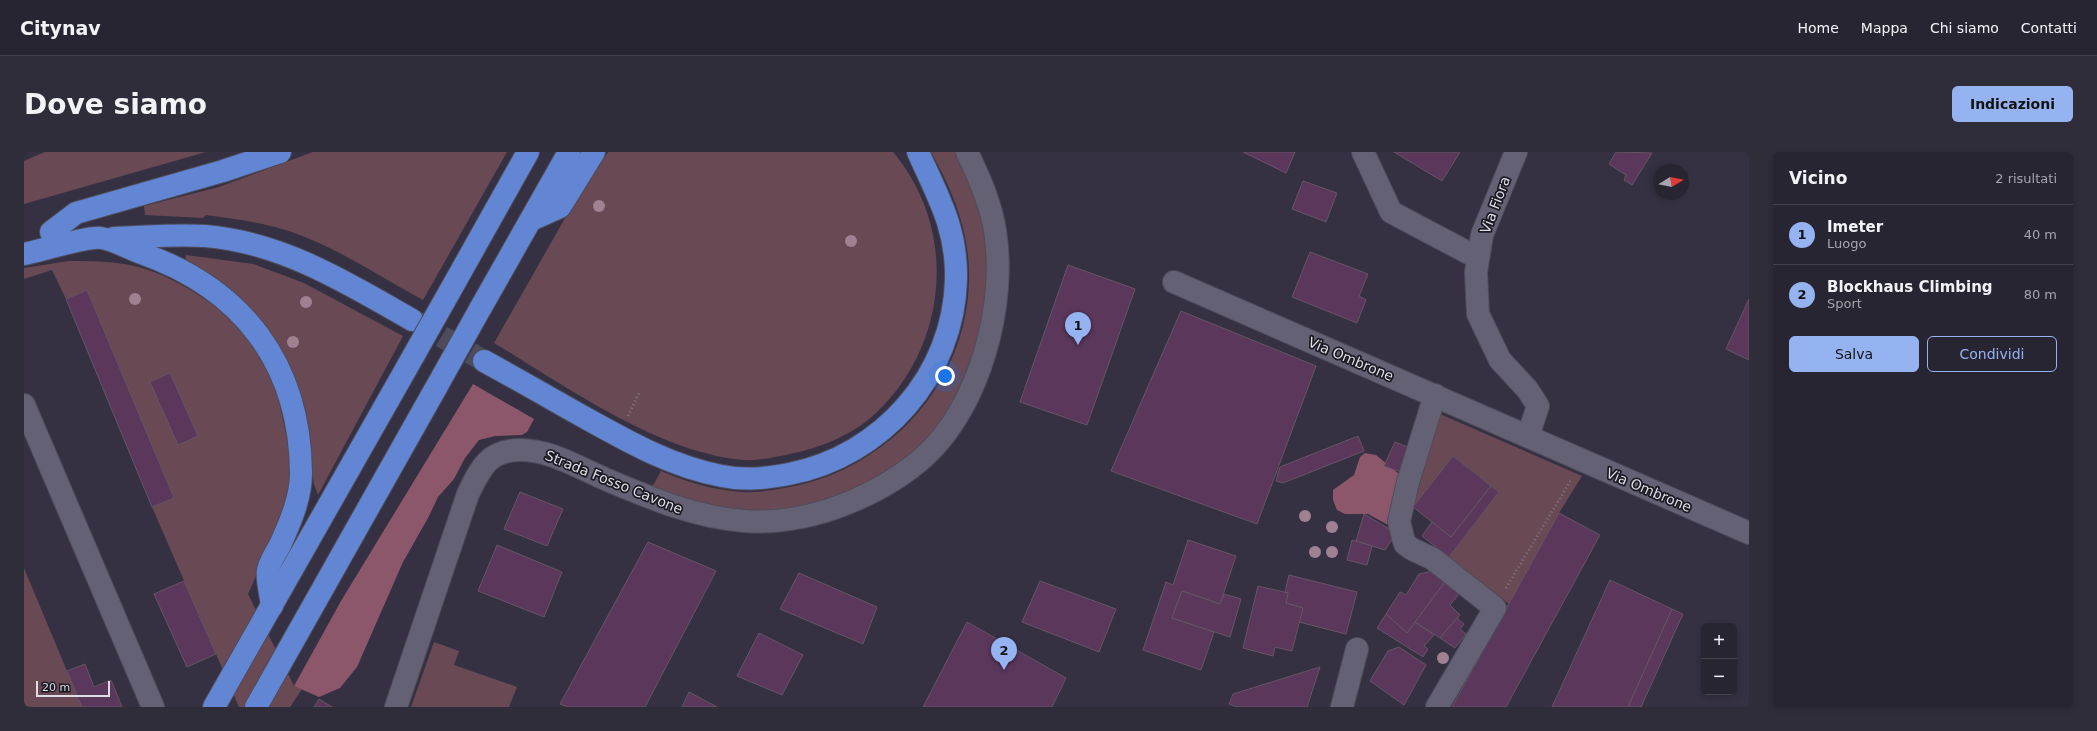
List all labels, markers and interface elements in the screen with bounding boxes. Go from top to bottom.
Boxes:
text: Citynav [20,17,101,39]
text: Home [1798,20,1839,36]
text: Mappa [1861,20,1908,36]
text: Chi siamo [1930,20,1999,36]
text: Contatti [2021,20,2077,36]
button: Indicazioni [1952,86,2073,122]
text: Dove siamo [24,88,207,121]
north arrow [1653,164,1689,200]
text: Vicino [1789,168,1847,188]
text: 2 risultati [1995,171,2057,186]
street label: Via Fiora [1477,174,1513,236]
text: Imeter [1827,218,1883,236]
text: 1 [1797,227,1807,242]
text: 40 m [2024,227,2057,242]
text: Luogo [1827,236,1866,251]
text: Blockhaus Climbing [1827,278,1993,296]
text: 2 [1797,287,1807,302]
text: 80 m [2024,287,2057,302]
text: Sport [1827,296,1862,311]
pin: 1 [1065,312,1091,345]
street label: Via Ombrone [1306,334,1396,384]
button: Salva [1789,336,1919,372]
button: Condividi [1927,336,2057,372]
your location [935,366,955,386]
street label: Strada Fosso Cavone [543,447,685,517]
street label: Via Ombrone [1604,465,1694,515]
map controls [1701,623,1737,695]
button: + [1701,623,1737,659]
pin: 2 [991,637,1017,670]
button: − [1701,659,1737,695]
scale bar [36,679,110,698]
text: 20 m [42,681,70,694]

